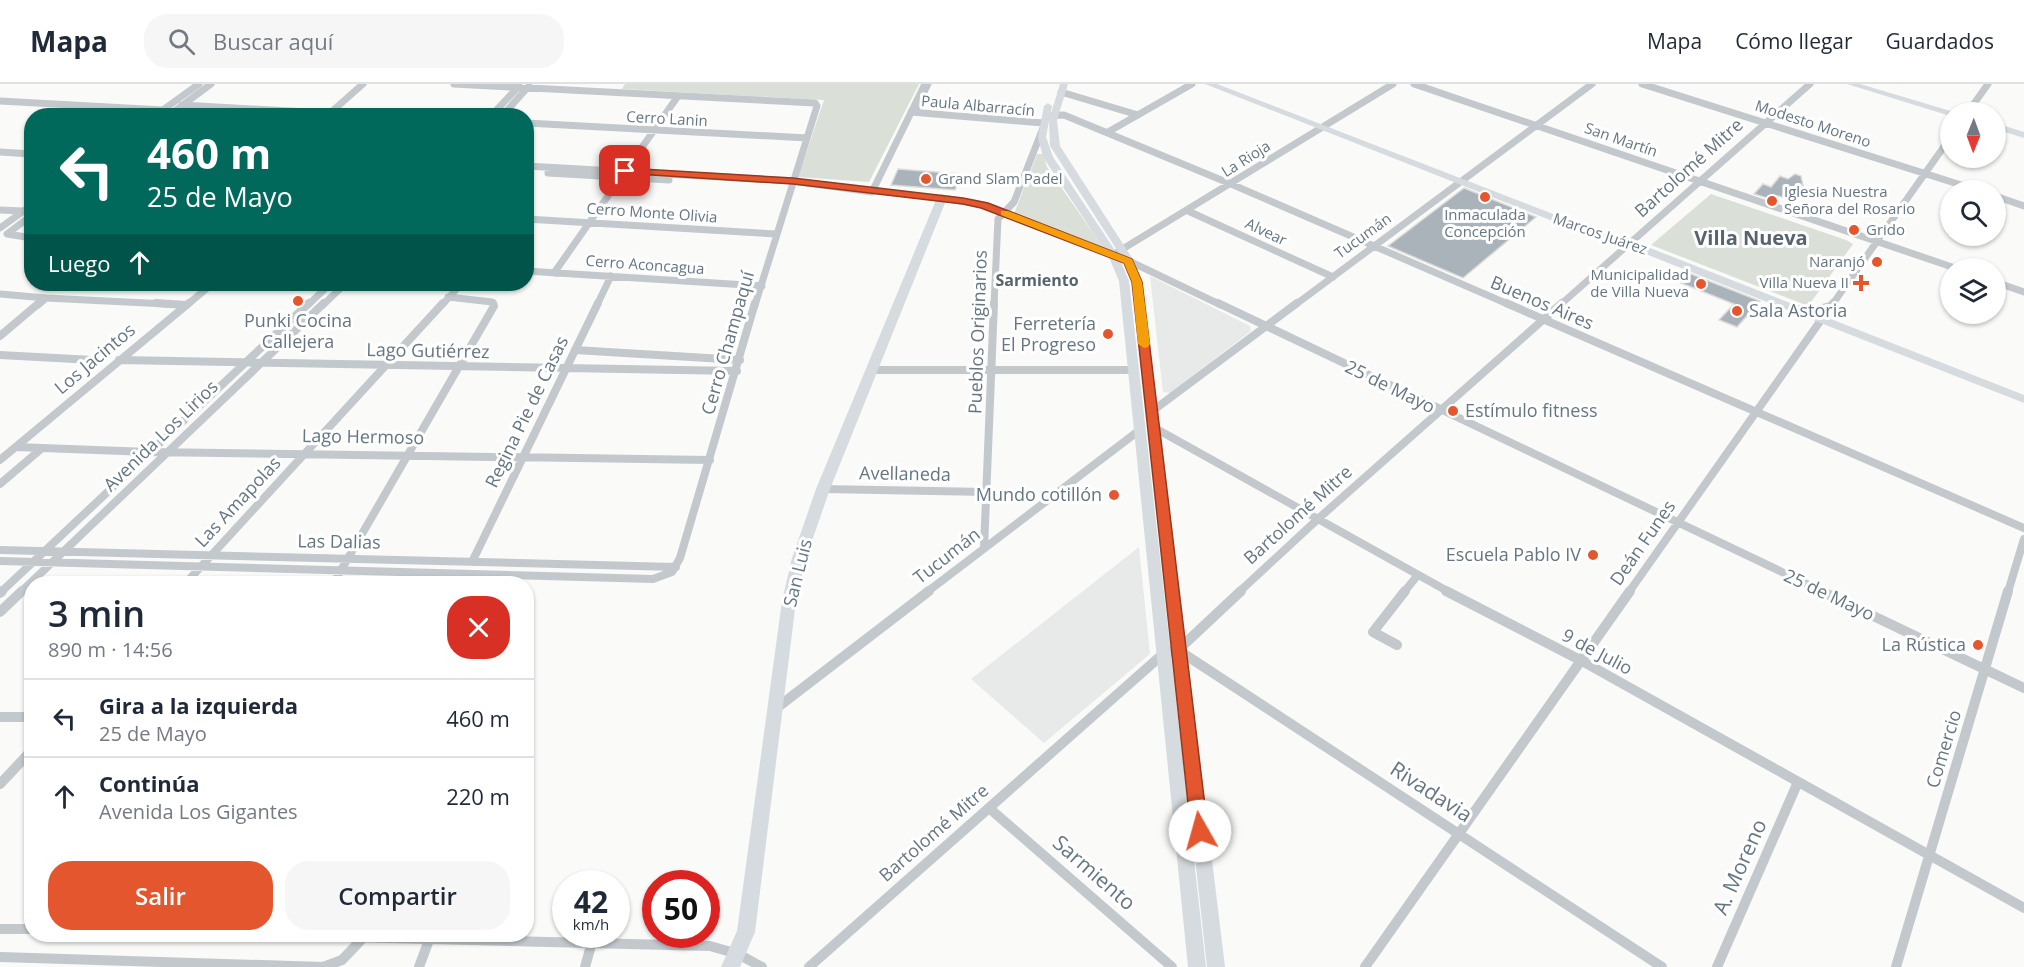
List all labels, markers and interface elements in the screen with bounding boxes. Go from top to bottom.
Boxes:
search box [144,14,564,68]
text: Mapa [30,22,108,60]
icon: search [165,25,198,58]
text: Buscar aquí [213,26,333,56]
text: Mapa [1647,27,1702,55]
text: Cómo llegar [1735,27,1853,55]
text: Guardados [1886,27,1994,55]
street label: Paula Albarracín [920,90,1036,120]
street label: Modesto Moreno [1753,95,1874,151]
north arrow [1940,102,2006,168]
map controls [1940,102,2006,324]
street label: Cerro Lanin [626,106,708,130]
street label: Bartolomé Mitre [1629,112,1748,222]
street label: San Martín [1582,117,1660,161]
text: 460 m [147,124,271,181]
icon: left [48,132,126,210]
street label: La Rioja [1217,135,1274,181]
pin [599,145,650,196]
icon: arrive [608,154,641,187]
place label: Grand Slam Padel [938,168,1063,188]
marker: Grand Slam Padel [919,172,933,186]
text: 25 de Mayo [147,178,293,215]
button: search [1940,180,2006,246]
place label: Iglesia Nuestra Señora del Rosario [1784,181,1915,218]
marker: Inmaculada Concepción [1478,190,1492,204]
marker: Iglesia Nuestra Señora del Rosario [1765,194,1779,208]
street label: Cerro Monte Olivia [586,197,718,227]
place label: Inmaculada Concepción [1444,204,1526,241]
street label: Tucumán [1330,208,1395,262]
street label: Marcos Juárez [1551,208,1650,259]
street label: Alvear [1242,213,1290,249]
place label: Grido [1866,219,1905,239]
marker: Grido [1847,223,1861,237]
district label: Villa Nueva [1694,224,1808,251]
icon: ahead [123,246,156,279]
text: Luego [48,248,111,278]
street label: Cerro Aconcagua [585,250,705,278]
street label: Pueblos Originarios [962,250,992,414]
place label: Naranjó [1809,251,1865,271]
marker: Naranjó [1870,255,1884,269]
button: layers [1940,258,2006,324]
place label: Municipalidad de Villa Nueva [1590,264,1689,301]
street label: Cerro Champaquí [695,268,759,417]
district label: Sarmiento [995,269,1079,291]
street label: Buenos Aires [1487,270,1598,335]
place label: Villa Nueva II [1759,272,1849,292]
marker: Villa Nueva II [1854,276,1868,290]
marker: Municipalidad de Villa Nueva [1694,277,1708,291]
marker: Punki Cocina Callejera [291,294,305,308]
place label: Sala Astoria [1749,298,1847,322]
marker: Sala Astoria [1730,304,1744,318]
place label: Punki Cocina Callejera [244,308,352,353]
place label: Ferretería El Progreso [1001,311,1096,356]
street label: Los Jacintos [49,317,140,399]
marker: Ferretería El Progreso [1101,327,1115,341]
street label: Regina Pie de Casas [479,332,573,491]
street label: Lago Gutiérrez [366,337,490,363]
street label: 25 de Mayo [1342,354,1439,418]
street label: Avenida Los Lirios [98,374,223,496]
place label: Estímulo fitness [1465,398,1598,422]
marker: Estímulo fitness [1446,404,1460,418]
street label: Lago Hermoso [302,423,424,449]
street label: Las Amapolas [189,451,285,552]
street label: Bartolomé Mitre [1238,459,1357,569]
street label: Avellaneda [859,460,951,486]
place label: Mundo cotillón [976,482,1102,506]
marker: Mundo cotillón [1107,488,1121,502]
street label: Deán Funes [1604,495,1680,590]
street label: Tucumán [908,522,985,589]
street label: Las Dalias [297,528,381,554]
street label: San Luis [777,536,817,609]
place label: Escuela Pablo IV [1446,542,1581,566]
marker: Escuela Pablo IV [1586,548,1600,562]
street label: 25 de Mayo [1780,563,1878,625]
text: 3 min [48,589,145,638]
button: close [447,596,510,659]
street label: 9 de Julio [1558,623,1637,680]
place label: La Rústica [1882,632,1966,656]
text: 890 m · 14:56 [48,636,173,663]
marker: La Rústica [1971,638,1985,652]
text: Gira a la izquierda [99,690,298,720]
icon: left [48,702,81,735]
text: 460 m [446,703,510,733]
street label: Comercio [1920,707,1966,791]
text: 25 de Mayo [99,720,207,747]
street label: Rivadavia [1385,754,1478,828]
text: Continúa [99,768,200,798]
street label: Bartolomé Mitre [874,778,993,886]
icon: ahead [48,780,81,813]
text: 220 m [446,781,510,811]
text: Avenida Los Gigantes [99,798,298,825]
position arrow [1168,799,1232,863]
street label: A. Moreno [1706,814,1773,919]
street label: Sarmiento [1047,828,1142,916]
button: Salir [48,861,273,930]
button: Compartir [285,861,510,930]
speed limit sign: 50 [642,870,720,948]
text: 42 [574,881,608,922]
text: km/h [573,914,609,934]

